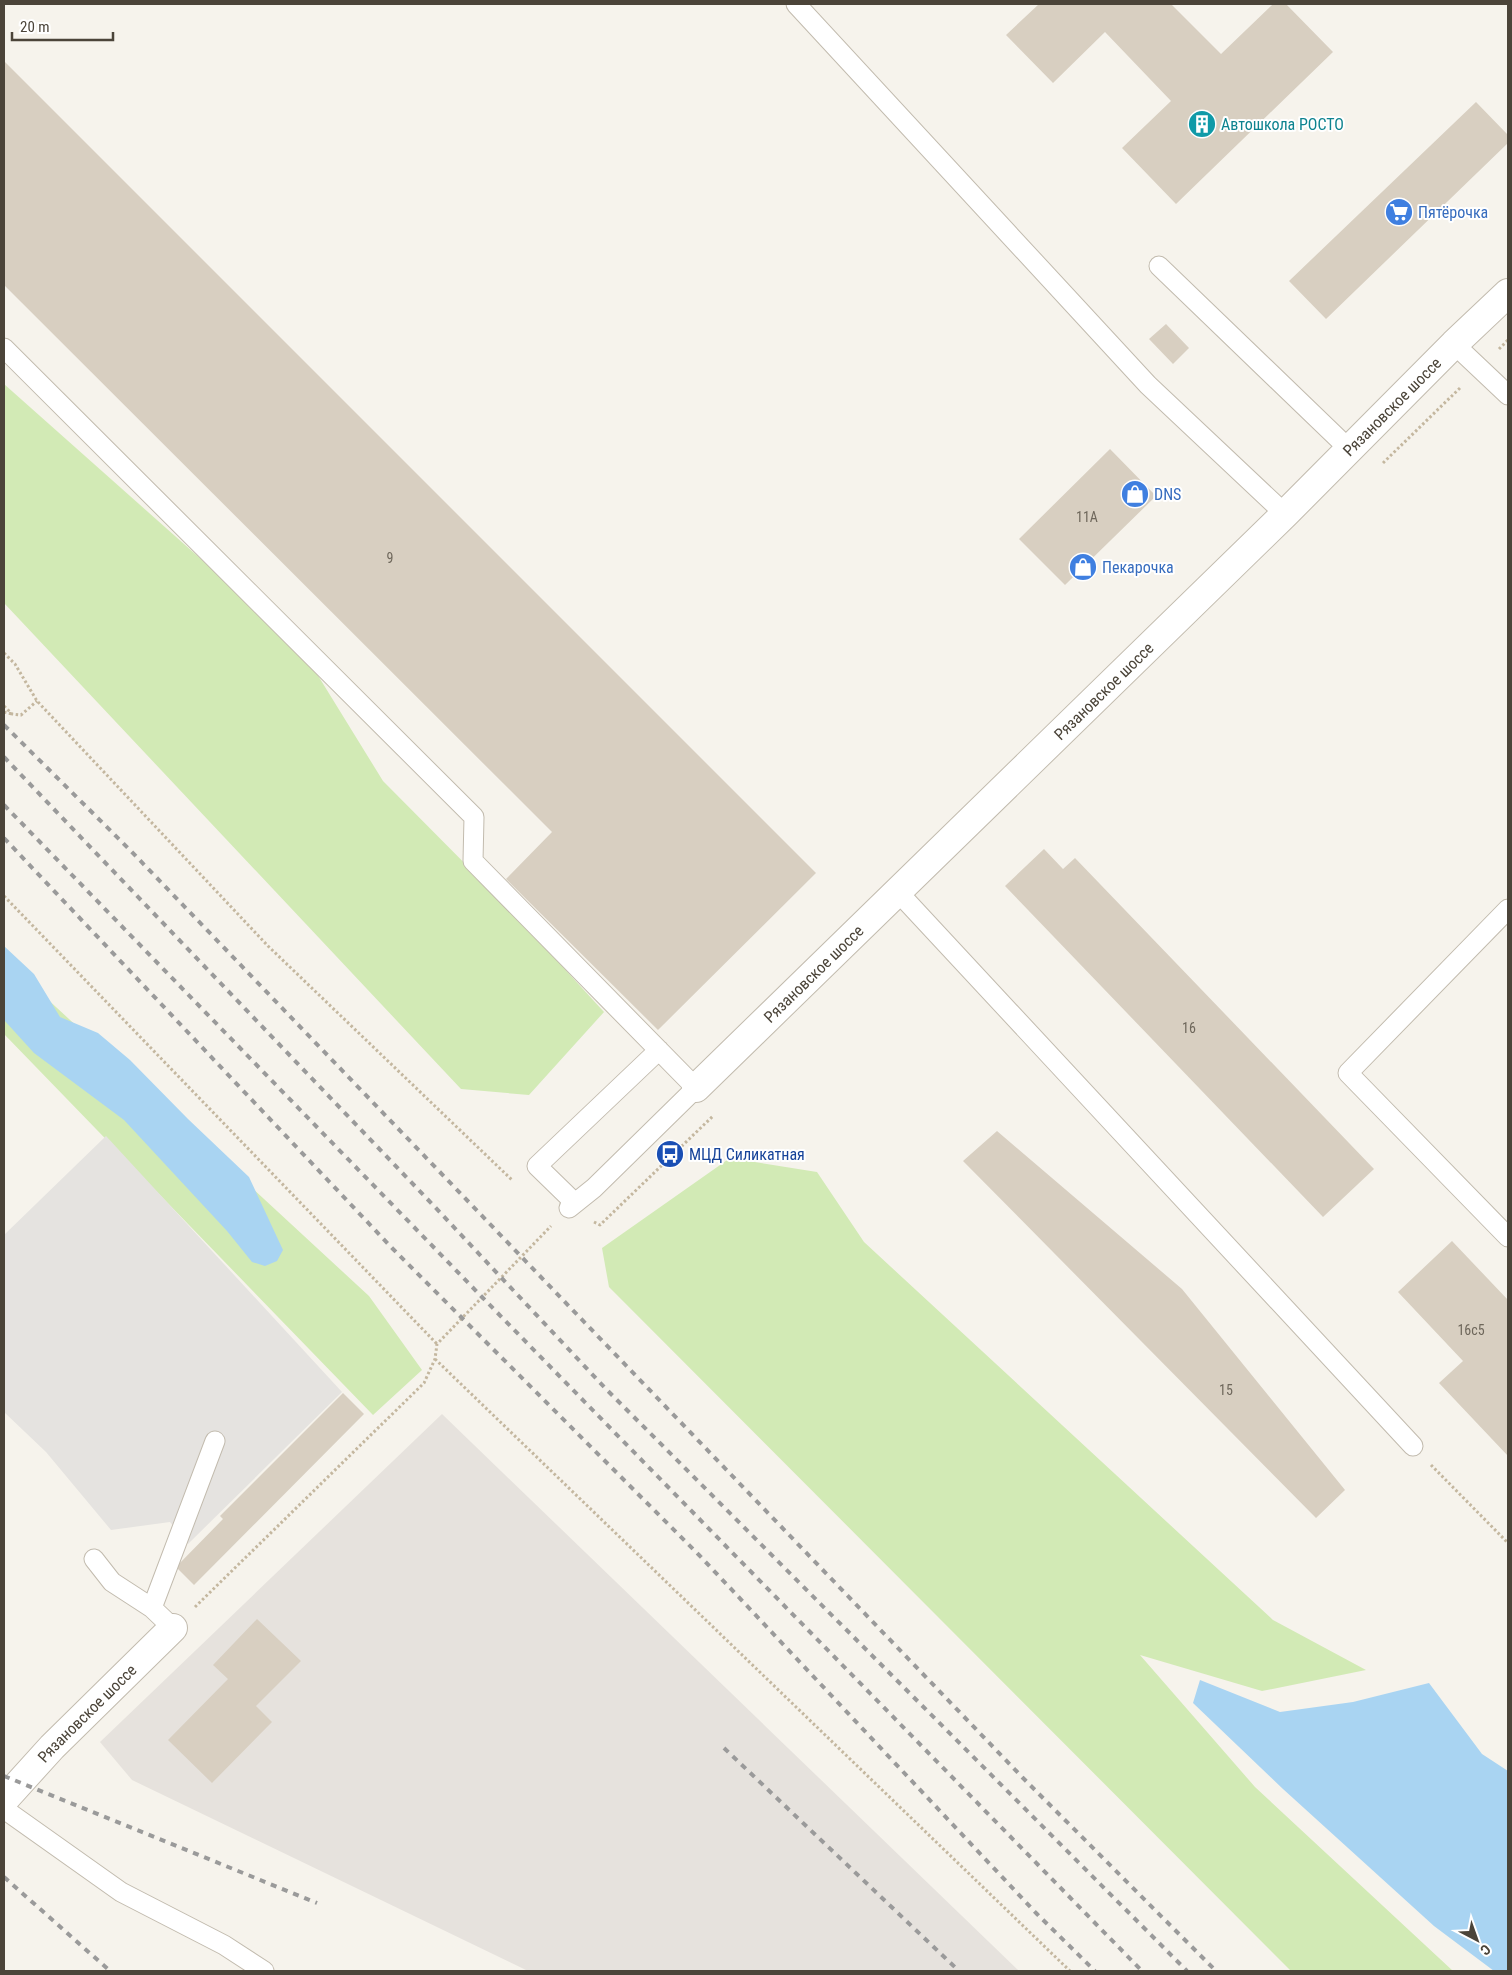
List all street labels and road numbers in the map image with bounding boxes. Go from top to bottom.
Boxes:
street label: Рязановское шоссе [1339,353,1445,460]
street label: Рязановское шоссе [1050,638,1157,744]
street label: Рязановское шоссе [760,921,867,1026]
street label: Рязановское шоссе [33,1660,140,1766]

